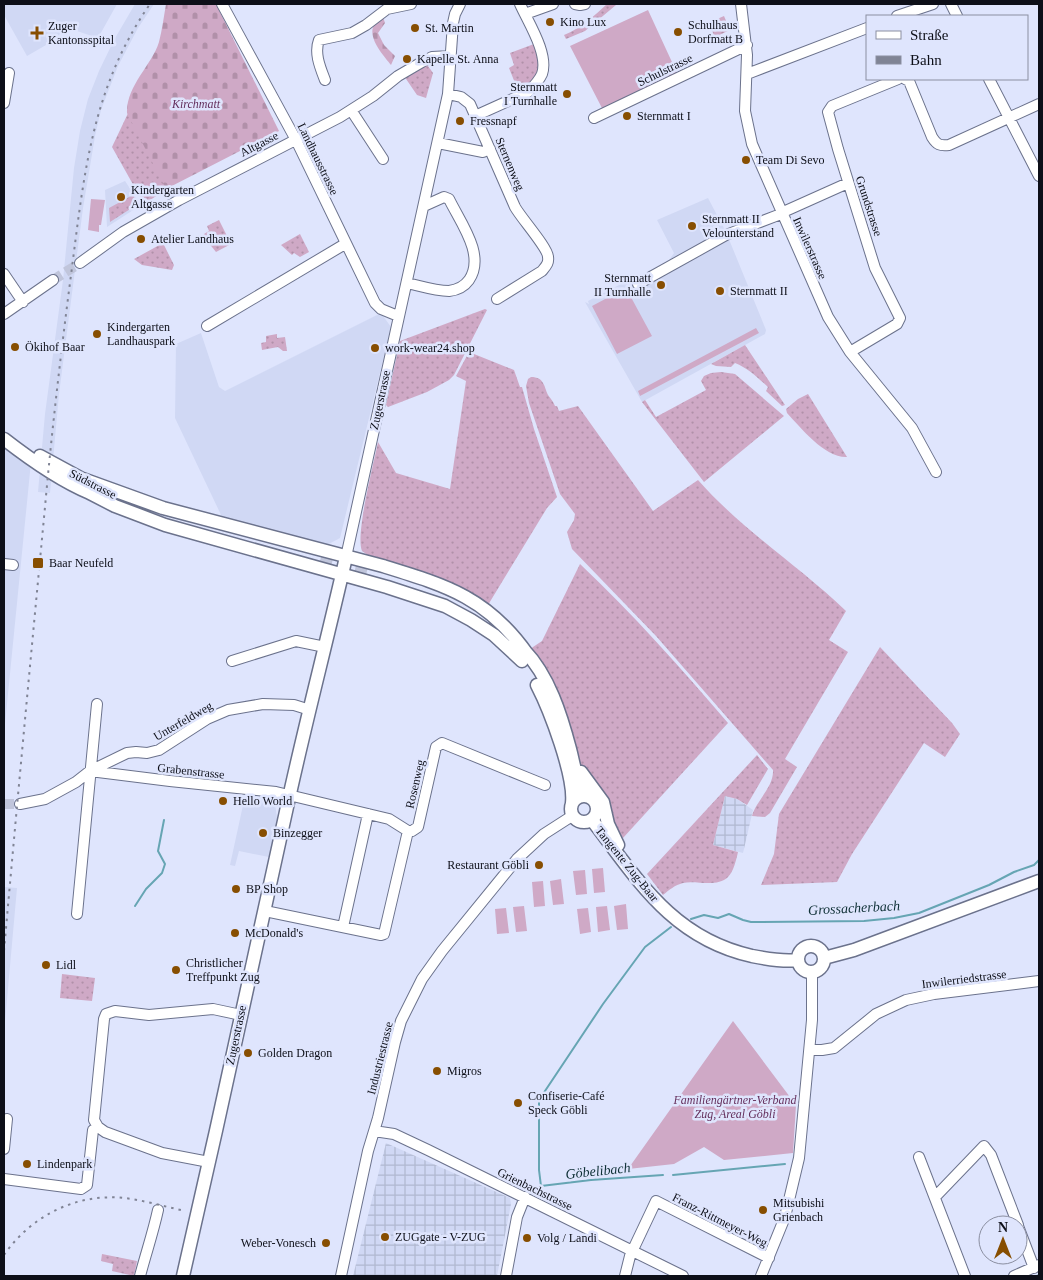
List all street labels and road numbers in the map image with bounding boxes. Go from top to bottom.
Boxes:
street label: Schulstrasse [635,51,695,89]
street label: Landhausstrasse [294,121,342,197]
street label: Altgasse [237,128,281,160]
street label: Sternenweg [492,135,528,193]
street label: Grundstrasse [853,174,885,238]
street label: Inwilerstrasse [790,215,830,281]
street label: Zugerstrasse [367,369,393,431]
street label: Südstrasse [67,466,119,502]
street label: Unterfeldweg [151,698,215,744]
street label: Rosenweg [403,758,427,810]
street label: Grabenstrasse [157,761,225,781]
street label: Tangente Zug-Baar [592,824,662,904]
street label: Inwilerriedstrasse [921,967,1007,991]
street label: Zugerstrasse [223,1004,249,1066]
street label: Industriestrasse [364,1020,396,1096]
street label: Grienbachstrasse [495,1165,575,1213]
street label: Franz-Rittmeyer-Weg [670,1190,770,1250]

